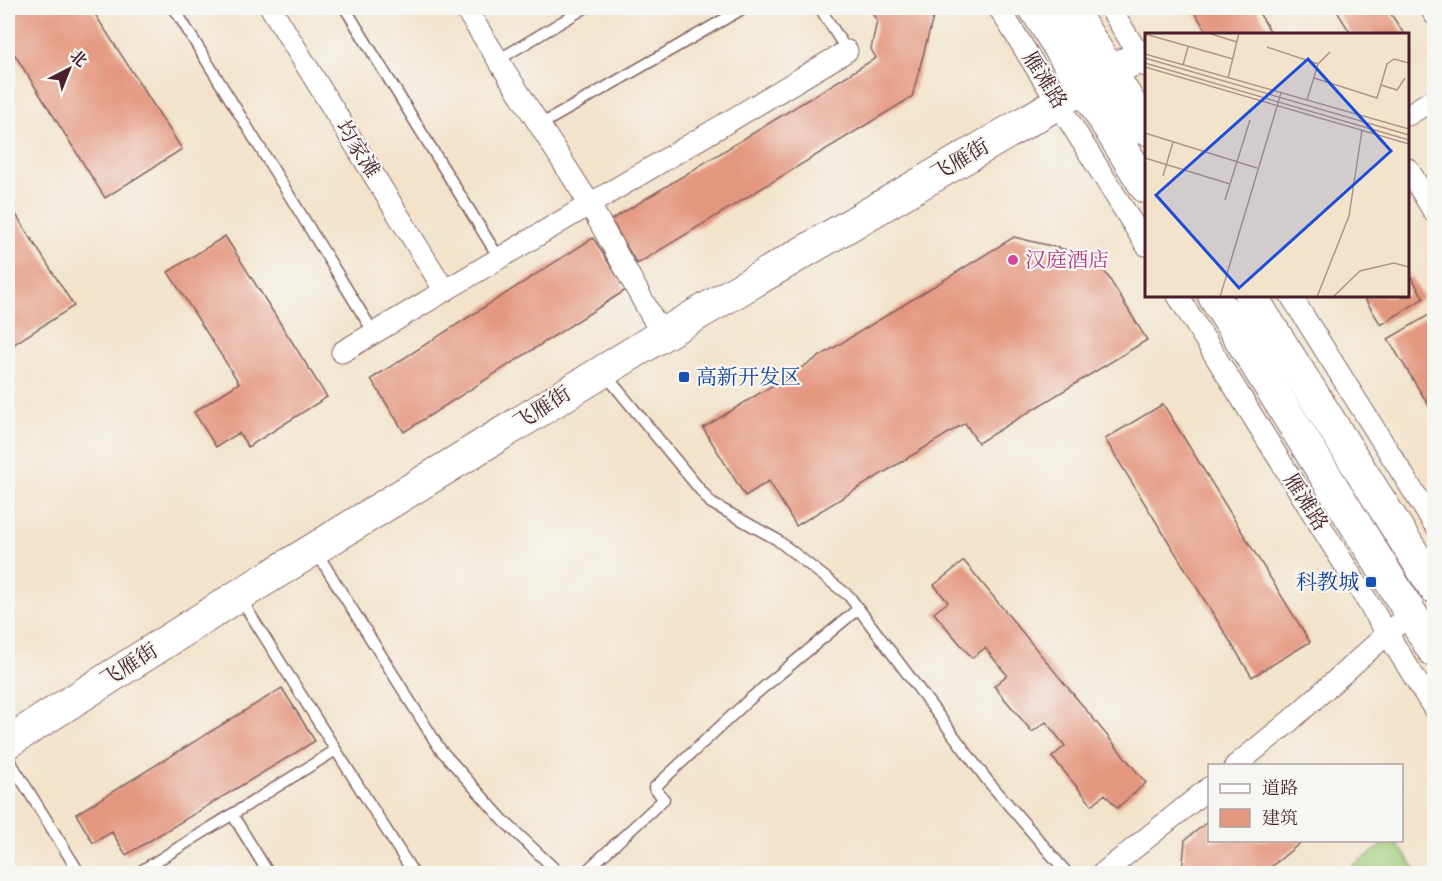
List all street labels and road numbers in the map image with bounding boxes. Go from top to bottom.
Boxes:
street label: 雁滩路 [1016,46,1074,114]
street label: 均家滩 [329,115,387,183]
street label: 飞雁街 [926,132,994,188]
street label: 飞雁街 [508,379,576,437]
street label: 雁滩路 [1277,468,1335,536]
street label: 飞雁街 [95,636,163,694]

